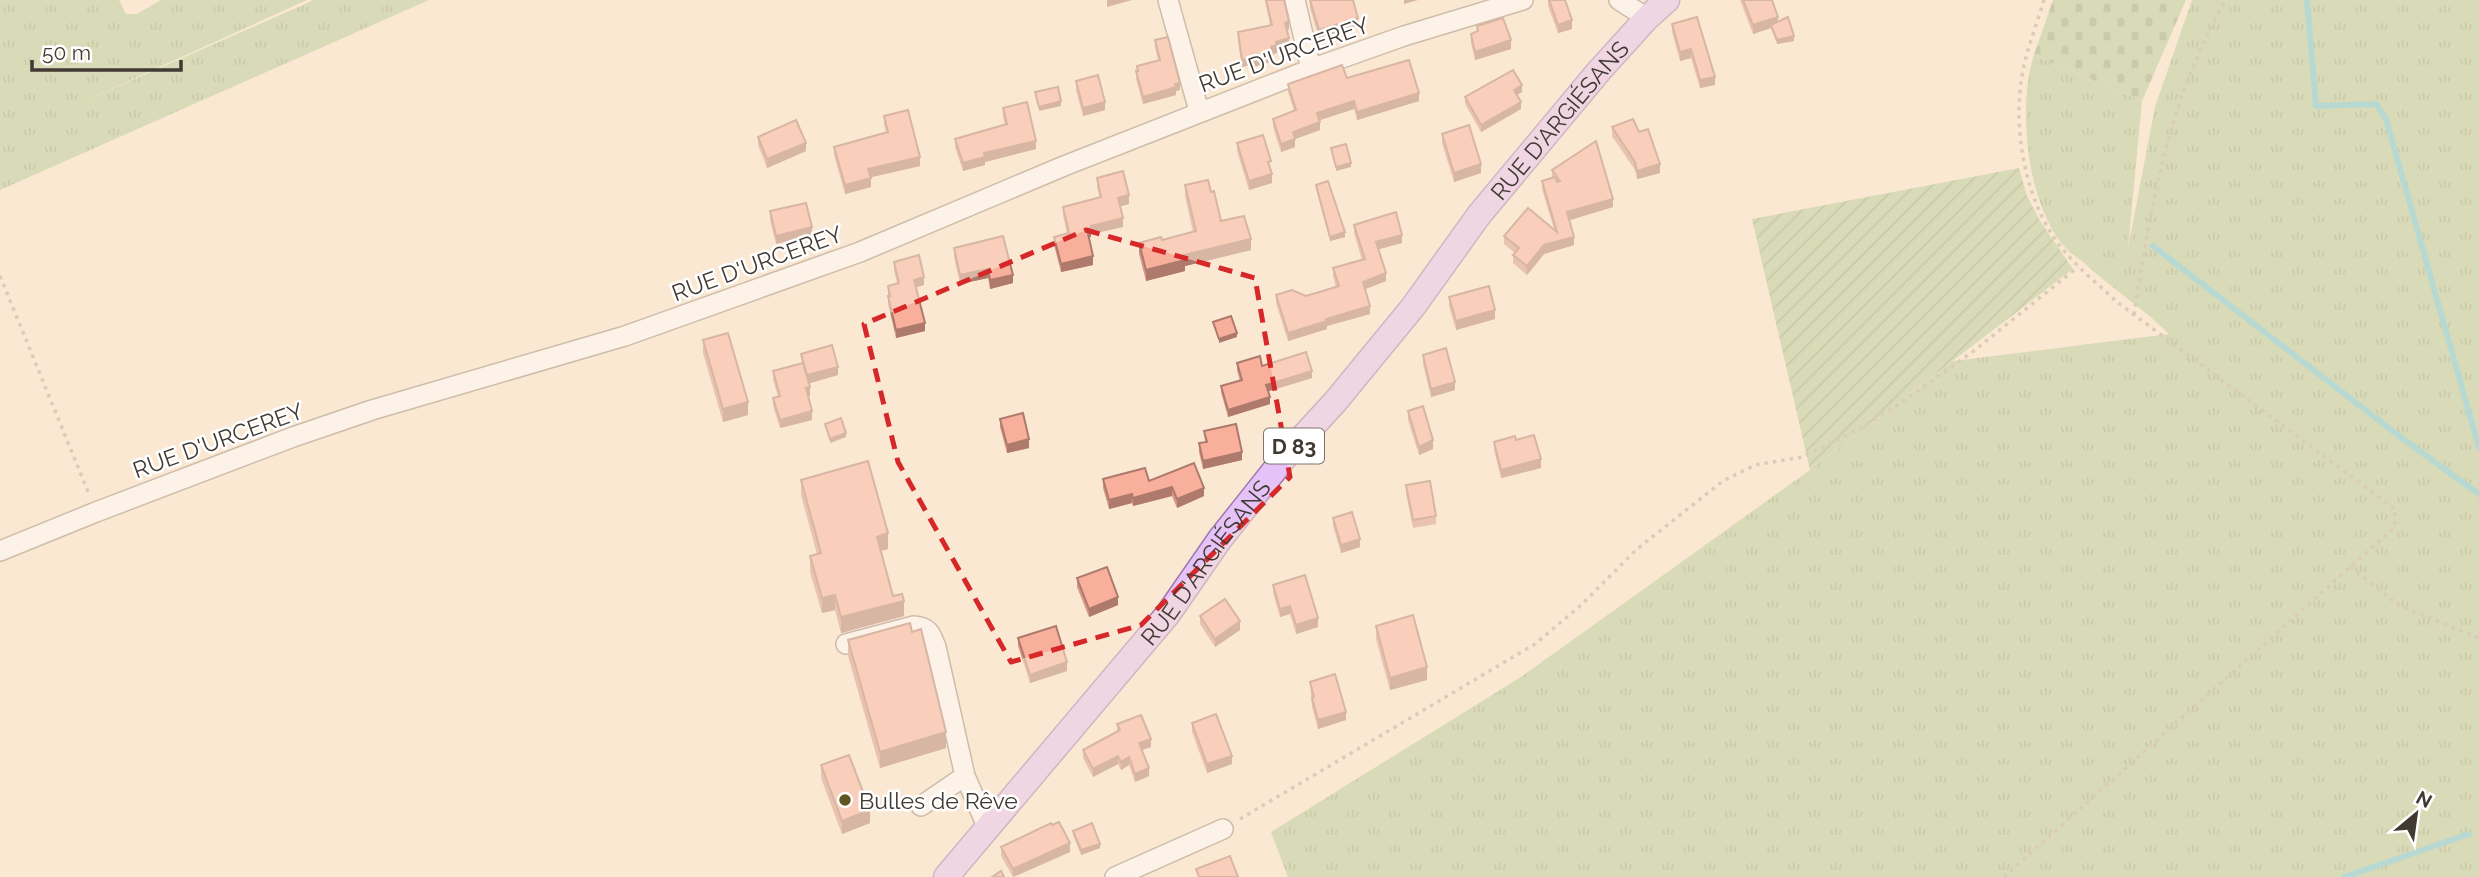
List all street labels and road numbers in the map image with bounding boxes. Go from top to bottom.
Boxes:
street label: RUE D'URCEREY [1195,11,1373,97]
street label: RUE D'ARGIÉSANS [1484,35,1634,205]
street label: RUE D'URCEREY [668,220,846,306]
street label: RUE D'URCEREY [129,397,307,483]
road number: D 83 [1264,428,1324,464]
street label: RUE D'ARGIÉSANS [1135,474,1276,650]

